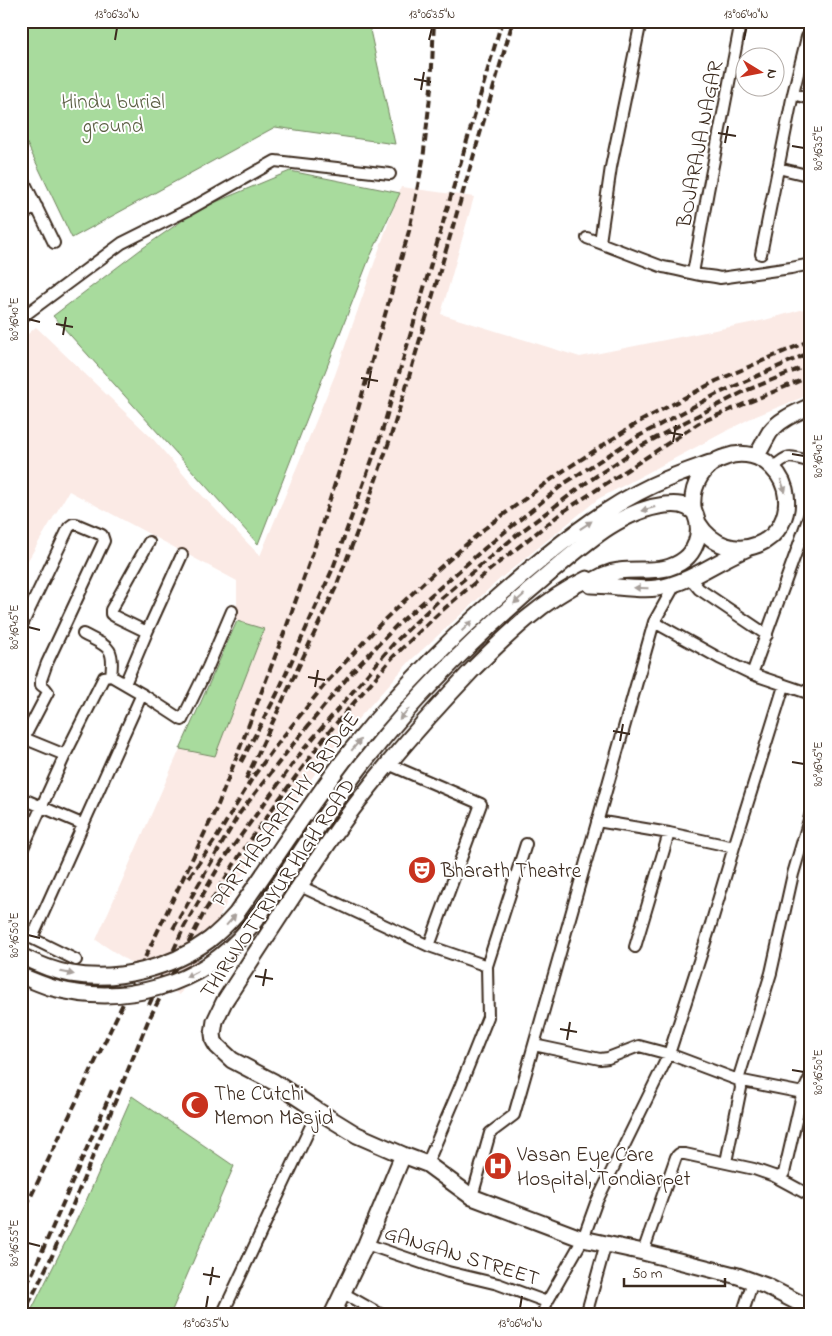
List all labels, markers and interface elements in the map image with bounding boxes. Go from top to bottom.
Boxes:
text: 13°06'30"N [95,6,139,24]
text: 13°06'35"N [409,6,455,24]
text: 13°06'40"N [724,6,768,24]
north arrow [734,48,784,98]
street label: BOJARAJA NAGAR [670,58,732,231]
text: N [760,68,782,80]
park label: Hindu burial ground [61,88,165,144]
text: 80°16'35"E [810,125,828,171]
text: 80°16'40"E [6,297,24,341]
text: 80°16'40"E [810,434,828,478]
one-way arrow [780,478,787,493]
one-way arrow [640,505,656,513]
one-way arrow [579,520,593,530]
one-way arrow [633,584,649,592]
one-way arrow [513,594,526,605]
text: 80°16'45"E [6,604,24,650]
one-way arrow [460,620,472,632]
street label: PARTHASARATHY BRIDGE [206,706,368,914]
one-way arrow [398,708,410,720]
one-way arrow [350,739,361,752]
text: 80°16'45"E [810,741,828,787]
street label: THIRUVOTTRIYUR HIGH ROAD [194,773,364,1005]
theatre icon: Bharath Theatre [407,855,437,885]
place label: Bharath Theatre [440,857,582,887]
text: 80°16'50"E [6,912,24,958]
one-way arrow [225,914,237,926]
one-way arrow [59,969,74,977]
one-way arrow [185,970,200,978]
text: 80°16'50"E [810,1049,828,1095]
place label: The Cutchi Memon Masjid [214,1080,334,1134]
mosque icon: The Cutchi Memon Masjid [180,1090,210,1120]
place label: Vasan Eye Care Hospital, Tondiarpet [516,1141,691,1195]
hospital icon: Vasan Eye Care Hospital, Tondiarpet [483,1151,513,1181]
text: 80°16'55"E [6,1219,24,1267]
street label: GANGAN STREET [380,1219,543,1295]
scale bar [624,1256,726,1288]
text: 50 m [632,1263,663,1285]
text: 13°06'35"N [183,1315,229,1333]
text: 13°06'40"N [498,1315,542,1333]

